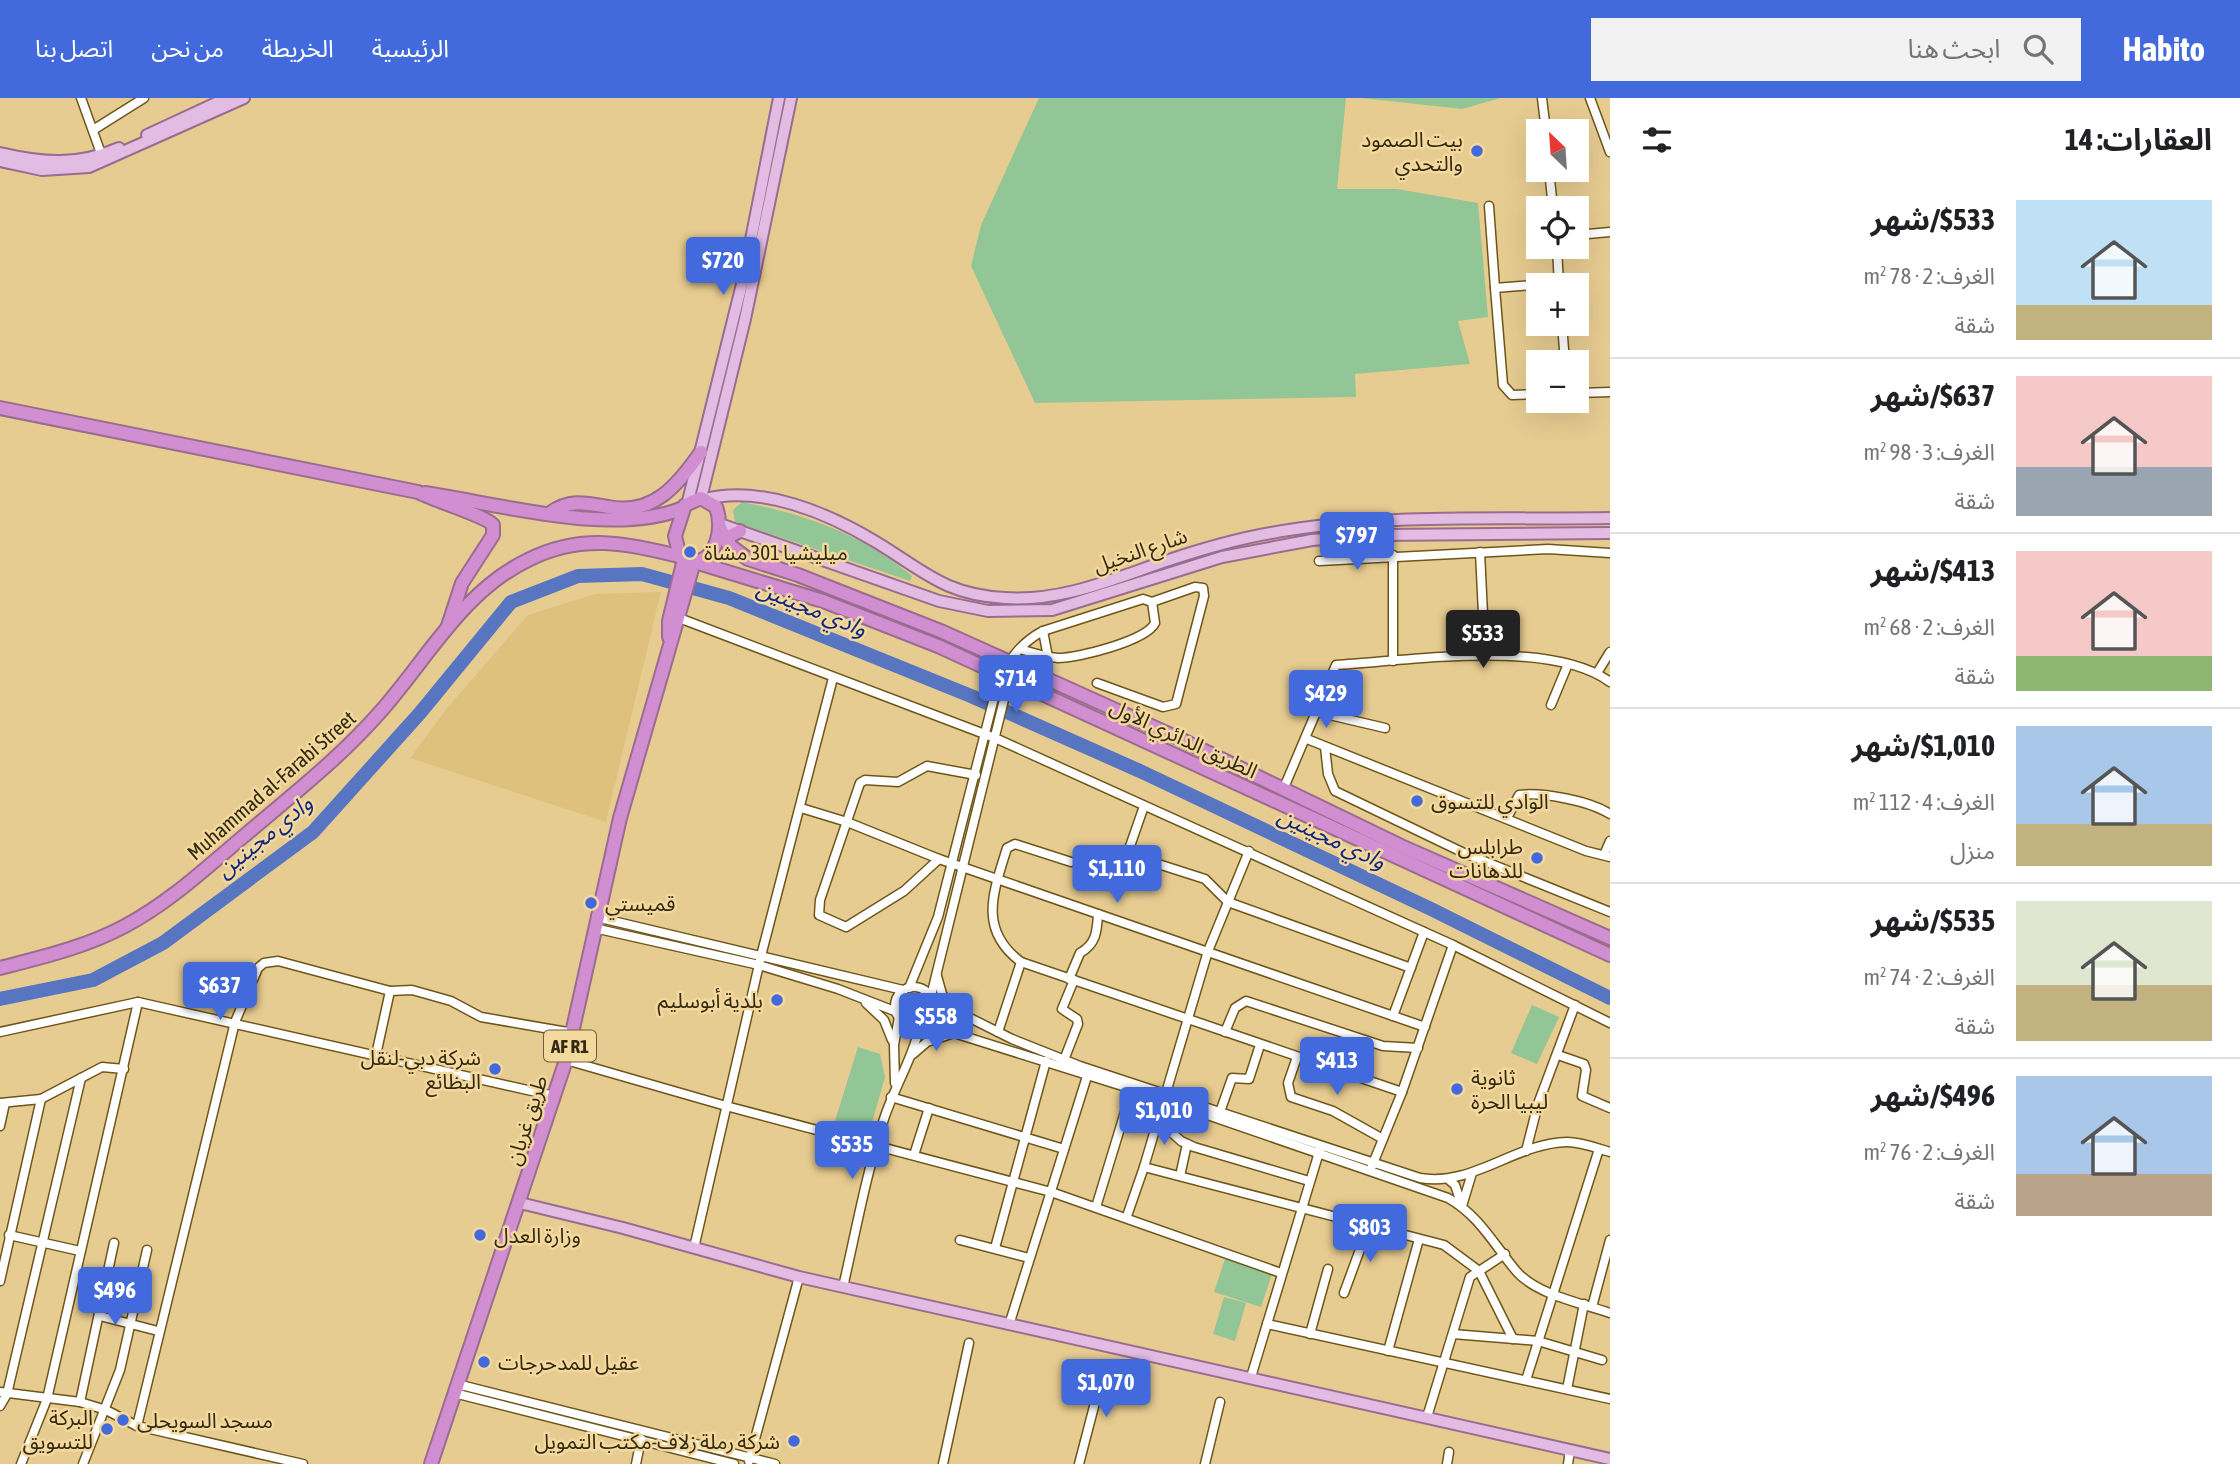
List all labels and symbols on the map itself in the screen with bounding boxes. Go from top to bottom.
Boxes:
north arrow [1526,119,1589,182]
place label: بيت الصمود والتحدي [1361,127,1463,180]
marker: بيت الصمود والتحدي [1469,143,1485,159]
pin: $720 [682,238,764,297]
pin: $797 [1316,512,1398,572]
street label: شارع النخيل [1090,523,1192,581]
place label: ميليشيا 301 مشاة [704,540,848,564]
marker: ميليشيا 301 مشاة [682,544,698,560]
water label: وادي مجينين [751,574,871,647]
pin: $533 [1442,610,1524,670]
pin: $714 [975,656,1057,715]
pin: $429 [1285,670,1367,730]
street label: الطريق الدائري الأول [1104,693,1261,787]
street label: Muhammad al-Farabi Street [182,706,360,864]
water label: وادي مجينين [211,789,321,887]
place label: الوادي للتسوق [1431,789,1549,818]
marker: الوادي للتسوق [1409,793,1425,809]
water label: وادي مجينين [1272,802,1390,879]
place label: طرابلس للدهانات [1449,834,1523,882]
pin: $1,110 [1060,846,1174,905]
marker: طرابلس للدهانات [1529,850,1545,866]
place label: قميستي [605,891,676,920]
marker: قميستي [583,895,599,911]
pin: $637 [179,962,261,1022]
place label: بلدية أبوسليم [658,988,763,1016]
marker: بلدية أبوسليم [769,992,785,1008]
pin: $558 [895,993,977,1053]
road number: AF R1 [544,1030,596,1062]
pin: $413 [1296,1038,1378,1097]
place label: شركة دبي-لنقل البظائع [361,1045,481,1097]
marker: شركة دبي-لنقل البظائع [487,1061,503,1077]
place label: ثانوية ليبيا الحرة [1471,1065,1548,1114]
street label: طريق غريان [500,1072,554,1169]
marker: ثانوية ليبيا الحرة [1449,1081,1465,1097]
pin: $1,010 [1107,1088,1221,1147]
pin: $535 [811,1122,893,1181]
pin: $803 [1329,1204,1411,1264]
place label: وزارة العدل [494,1223,581,1248]
marker: وزارة العدل [472,1227,488,1243]
pin: $496 [74,1268,156,1327]
place label: عقيل للمدحرجات [498,1350,639,1375]
marker: عقيل للمدحرجات [476,1354,492,1370]
pin: $1,070 [1049,1360,1163,1419]
place label: البركة للتسويق [22,1405,93,1455]
place label: مسجد السويحلى [137,1408,273,1433]
marker: مسجد السويحلى [115,1412,131,1428]
marker: البركة للتسويق [99,1421,115,1437]
place label: شركة رملة زلاف-مكتب التمويل [534,1429,780,1454]
marker: شركة رملة زلاف-مكتب التمويل [786,1433,802,1449]

